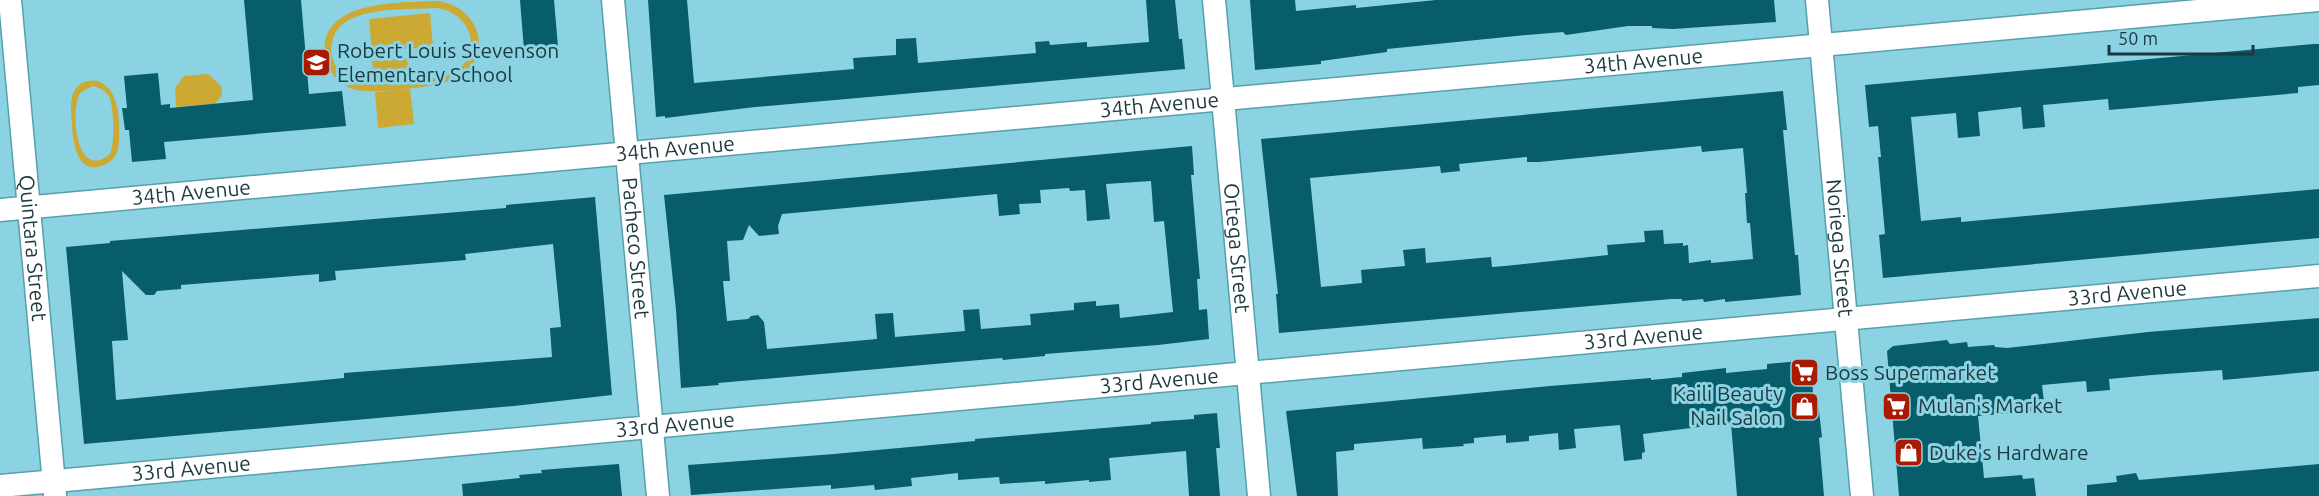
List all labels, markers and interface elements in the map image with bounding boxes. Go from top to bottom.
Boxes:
scale bar [2109,18,2253,56]
text: 50 m [2118,28,2158,48]
place label: Robert Louis Stevenson Elementary School [337,38,559,86]
street label: 34th Avenue [1583,43,1704,78]
school or university icon: Robert Louis Stevenson Elementary School [300,47,332,79]
street label: 34th Avenue [1099,87,1220,121]
street label: 34th Avenue [615,131,736,165]
street label: Quintara Street [15,174,52,322]
street label: 34th Avenue [130,174,252,209]
street label: Pacheco Street [618,176,655,320]
street label: Noriega Street [1822,178,1859,318]
street label: Ortega Street [1220,182,1255,314]
street label: 33rd Avenue [2067,275,2188,310]
street label: 33rd Avenue [1583,319,1704,354]
supermarket icon: Boss Supermarket [1788,357,1820,389]
place label: Boss Supermarket [1825,360,1995,384]
street label: 33rd Avenue [1099,363,1220,397]
place label: Kaili Beauty Nail Salon [1673,381,1783,429]
shop icon: Kaili Beauty Nail Salon [1788,390,1820,422]
supermarket icon: Mulan's Market [1881,390,1913,422]
place label: Mulan's Market [1918,393,2062,417]
street label: 33rd Avenue [615,407,736,441]
shop icon: Duke's Hardware [1892,437,1924,469]
place label: Duke's Hardware [1929,440,2089,464]
street label: 33rd Avenue [130,450,252,485]

